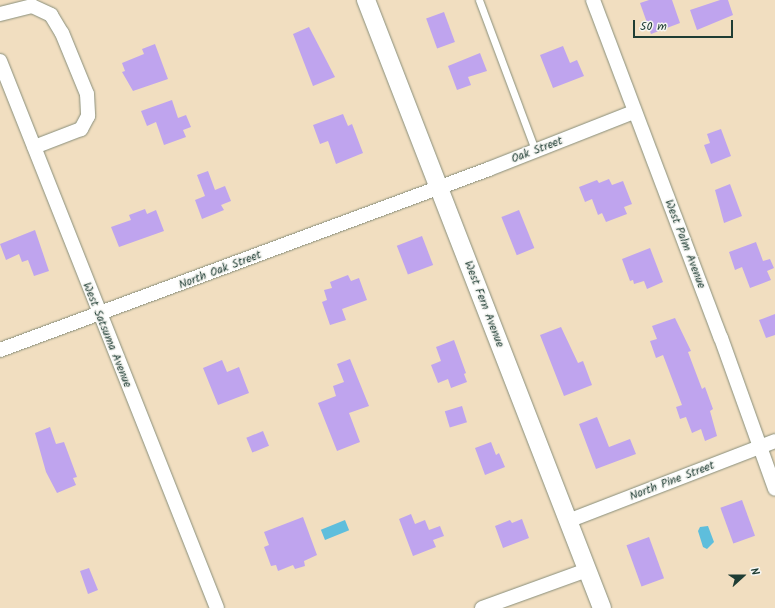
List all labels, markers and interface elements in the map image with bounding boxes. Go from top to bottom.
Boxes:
scale bar [635,12,735,38]
text: 50 m [640,17,667,36]
street label: Oak Street [509,134,565,166]
street label: West Palm Avenue [661,197,709,291]
street label: North Oak Street [177,248,263,292]
street label: West Fern Avenue [461,259,507,349]
street label: West Satsuma Avenue [79,280,135,390]
street label: North Pine Street [627,458,717,504]
north arrow [723,556,763,596]
text: N [745,565,764,578]

